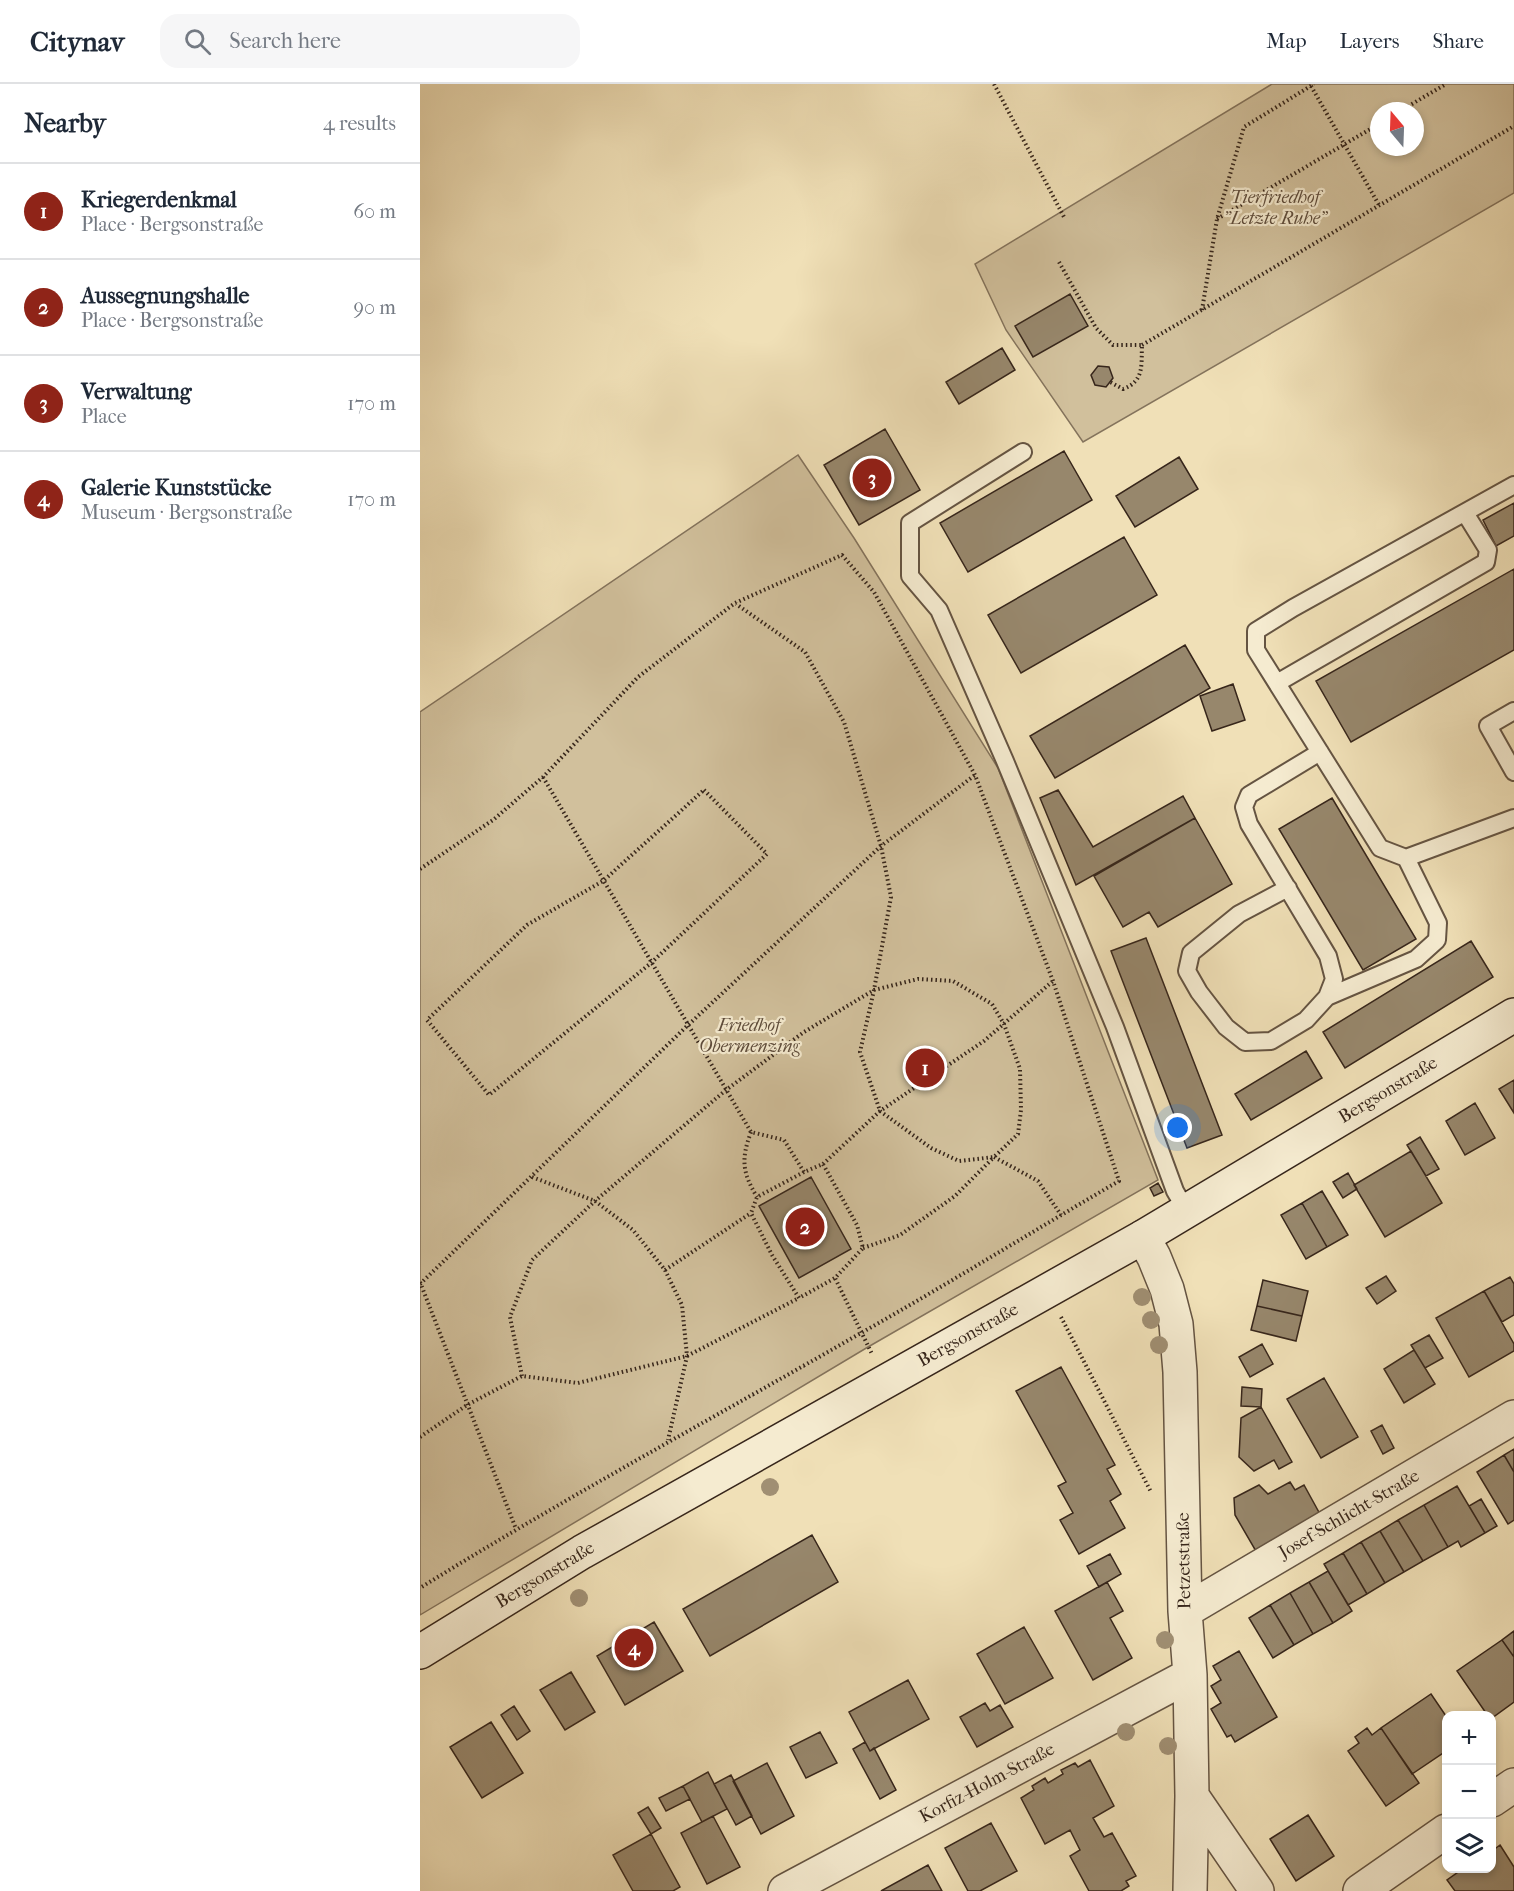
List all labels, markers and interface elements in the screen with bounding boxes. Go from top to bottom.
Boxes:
search box [160,14,580,68]
text: Citynav [30,25,124,58]
icon: search [181,25,214,58]
text: Search here [229,28,341,54]
text: Map [1266,29,1307,53]
text: Layers [1340,29,1399,53]
text: Share [1432,29,1484,53]
north arrow [1370,102,1424,156]
text: Nearby [24,108,106,139]
text: 4 results [323,112,396,135]
text: Kriegerdenkmal [81,187,237,213]
park label: Tierfriedhof "Letzte Ruhe" [1223,187,1329,229]
text: 1 [40,200,47,223]
text: 60 m [353,200,396,223]
text: Place · Bergsonstraße [81,213,263,236]
text: Aussegnungshalle [81,283,249,309]
text: 2 [38,296,49,319]
text: 90 m [354,296,396,319]
text: Place · Bergsonstraße [81,309,263,332]
text: Verwaltung [81,379,192,405]
text: 3 [39,392,48,415]
text: 170 m [347,392,396,415]
text: Place [81,405,127,428]
pin: 3 [852,456,892,500]
text: Galerie Kunststücke [81,475,271,501]
text: 4 [38,488,49,511]
text: 170 m [347,488,396,511]
text: Museum · Bergsonstraße [81,501,292,524]
park label: Friedhof Obermenzing [699,1015,800,1057]
pin: 1 [906,1046,944,1090]
street label: Bergsonstraße [1335,1052,1441,1128]
your location [1163,1113,1192,1142]
pin: 2 [786,1204,824,1250]
street label: Bergsonstraße [914,1299,1022,1371]
street label: Josef-Schlicht-Straße [1273,1465,1423,1564]
street label: Petzetstraße [1173,1512,1195,1610]
street label: Bergsonstraße [492,1537,598,1613]
pin: 4 [614,1626,654,1670]
map controls [1442,1711,1496,1873]
button: + [1442,1711,1496,1765]
street label: Korfiz-Holm-Straße [916,1738,1058,1828]
button: − [1442,1765,1496,1819]
button: layers [1442,1819,1496,1873]

